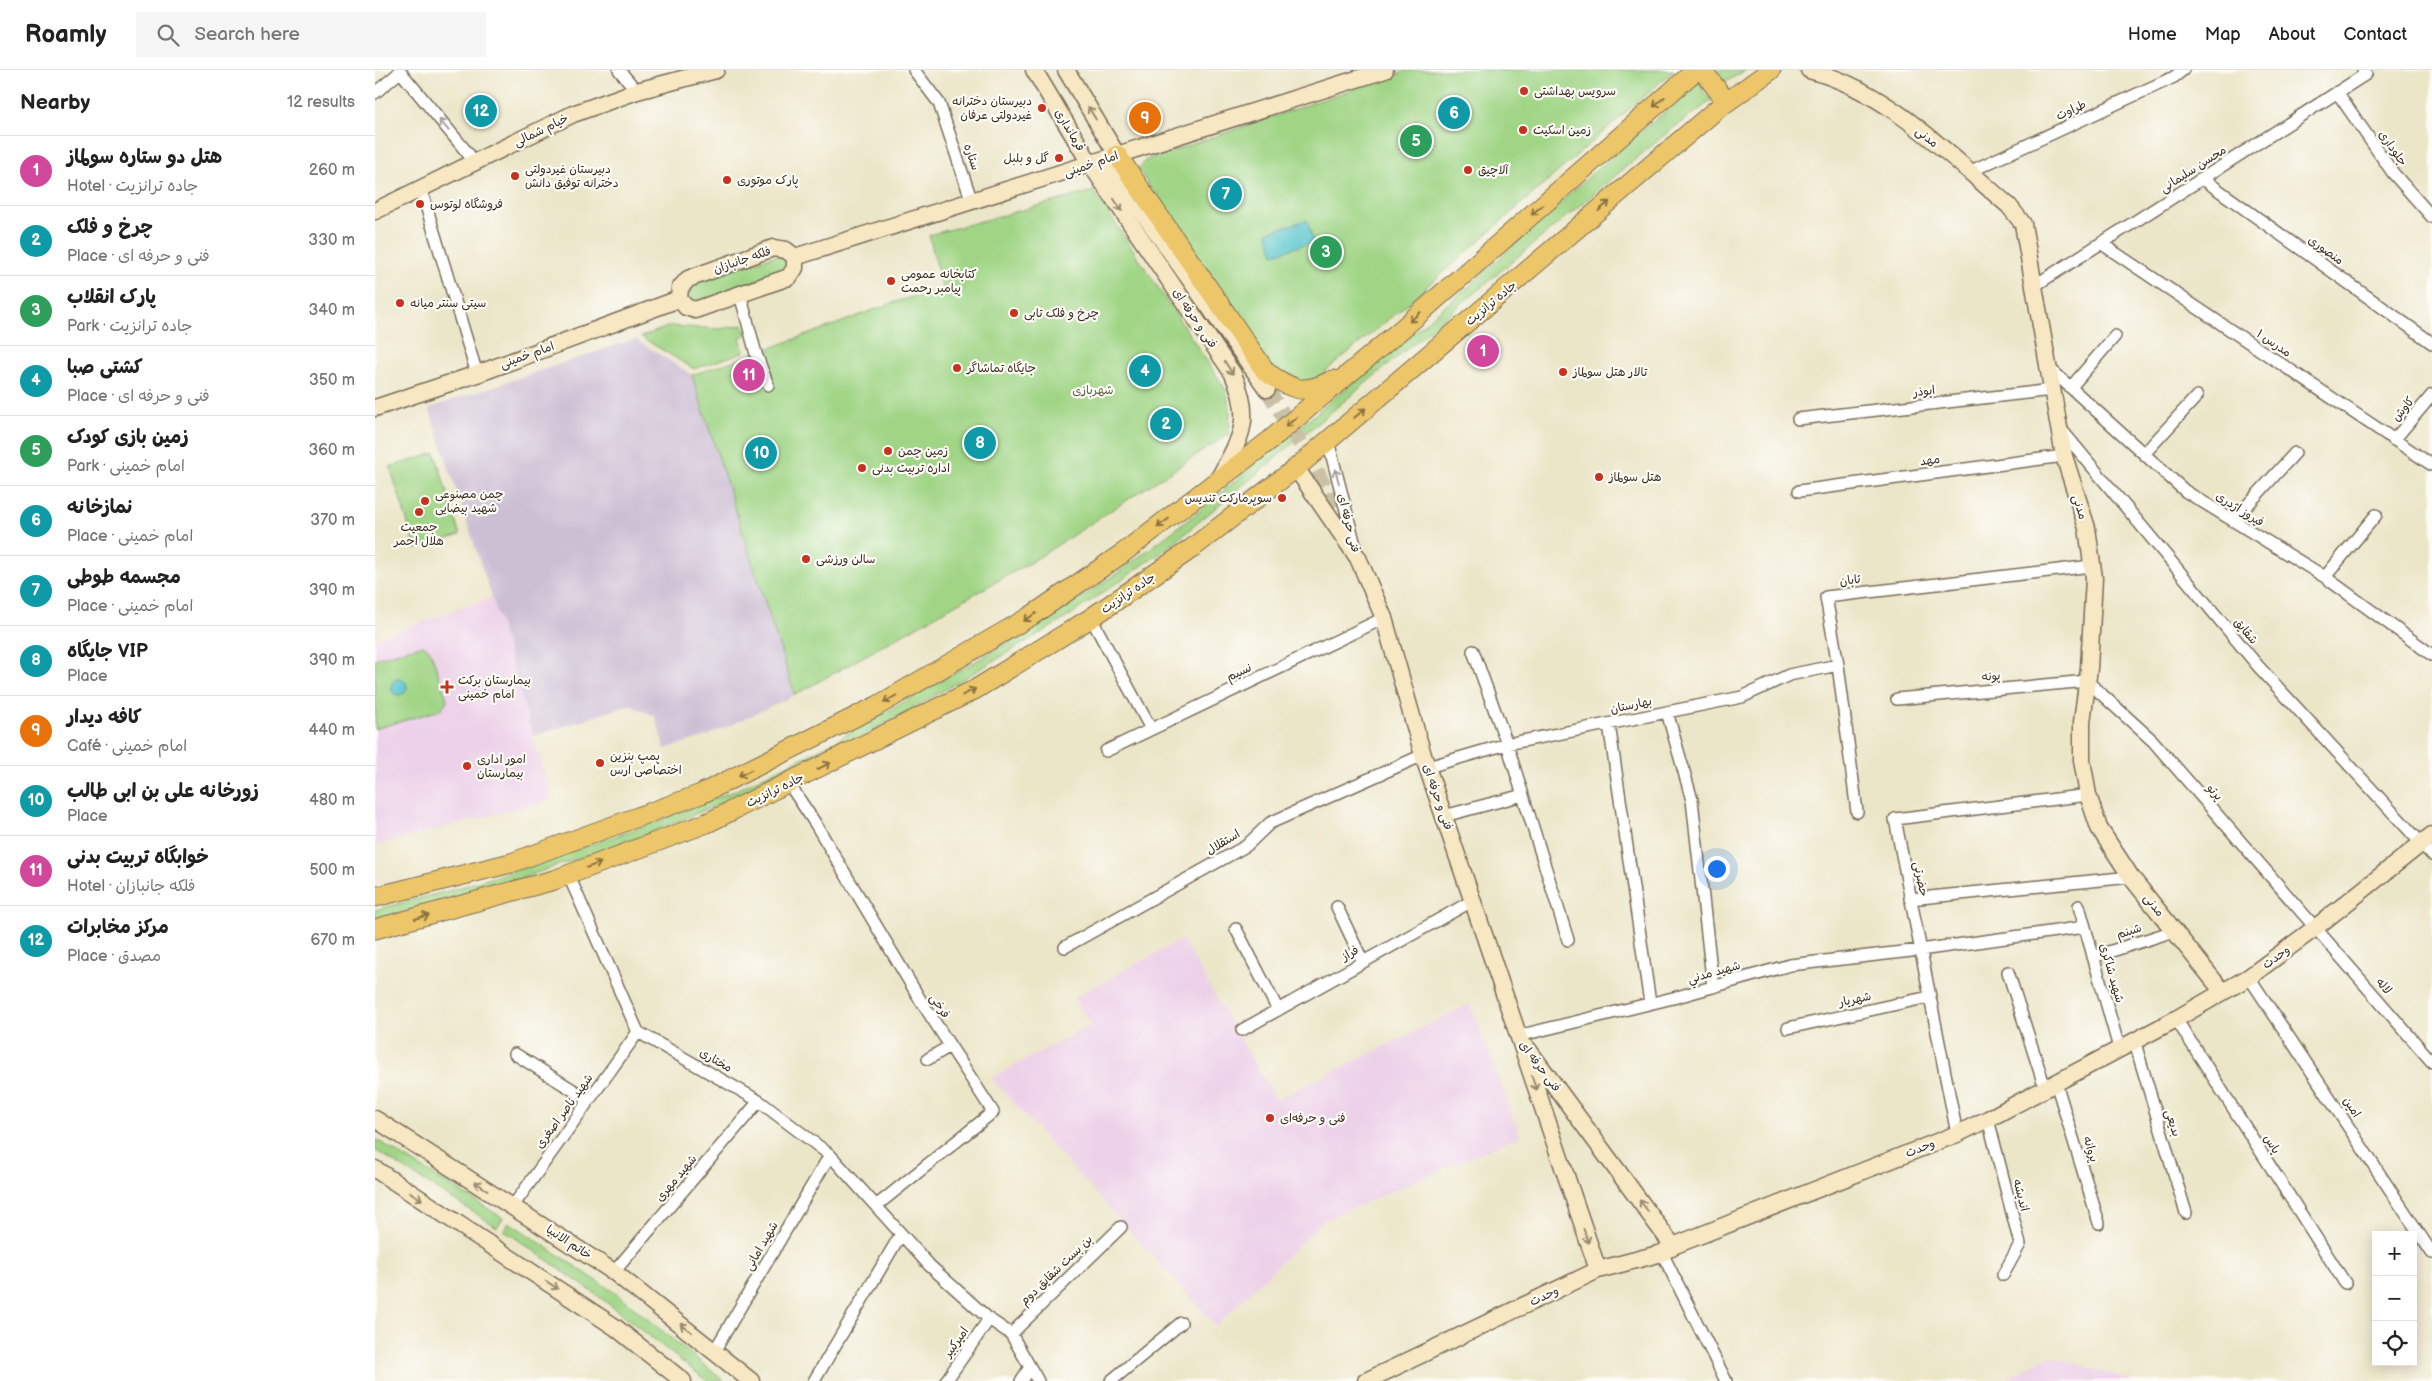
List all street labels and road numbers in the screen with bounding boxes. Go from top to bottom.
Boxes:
street label: طراوت [2054,97,2089,124]
street label: فرمانداری [1051,106,1088,154]
street label: خیام شمالی [512,111,571,151]
street label: مدنی [1912,124,1941,151]
street label: جلوداری [2375,128,2410,169]
street label: ستاره [960,142,983,172]
street label: محسن سلیمانی [2157,142,2229,196]
street label: امام خمینی [1062,148,1121,182]
street label: منصوری [2305,232,2346,268]
street label: فلکه جانبازان [711,244,773,277]
street label: جاده ترانزیت [1463,278,1520,329]
street label: فنی و حرفه ای [1169,286,1220,351]
street label: مدرس ۱ [2253,326,2294,360]
street label: امام خمینی [498,339,557,373]
street label: ابوذر [1911,383,1936,400]
street label: کاوش [2389,394,2418,425]
street label: مهد [1919,452,1941,469]
street label: فیروز اژدری [2213,489,2267,530]
street label: فنی حرفه ای [1334,492,1363,554]
street label: مدنی [2069,493,2090,521]
street label: جاده ترانزیت [1098,570,1158,617]
street label: تابان [1839,572,1862,589]
street label: شقایق [2230,615,2261,647]
street label: نسيم [1224,660,1255,686]
street label: پونه [1981,668,2001,685]
street label: بهارستان [1609,694,1653,717]
street label: فنی و حرفه ای [1419,762,1456,832]
street label: جاده ترانزیت [744,770,806,811]
street label: پرتو [2203,780,2226,804]
street label: استقلال [1204,827,1243,858]
street label: حضرتی [1910,860,1931,898]
street label: مدنی [2140,891,2167,920]
street label: شبنم [2115,920,2144,944]
street label: شهید شاکری [2096,942,2127,1004]
street label: وحدت [2260,942,2293,972]
street label: فراز [1338,943,1362,965]
street label: شهيد مدني [1686,958,1743,990]
street label: لاله [2372,975,2395,998]
street label: شهریار [1837,989,1873,1010]
street label: فرخی [926,991,953,1021]
street label: فنی حرفه ای [1516,1038,1564,1095]
street label: مختاری [697,1045,735,1076]
street label: شهید ناصر اصغری [532,1071,597,1152]
street label: امین [2339,1094,2364,1120]
street label: بدیعی [2161,1108,2184,1139]
street label: یاس [2260,1132,2283,1157]
street label: پروانه [2079,1134,2102,1164]
street label: وحدت [1903,1136,1937,1161]
street label: شهید مهری [652,1152,700,1205]
street label: اندیشه [2009,1177,2032,1213]
street label: شهید امانی [741,1219,782,1274]
street label: خاتم الانبیا [543,1222,594,1264]
street label: بن بست شقایق دوم [1017,1232,1096,1309]
street label: وحدت [1527,1283,1561,1310]
street label: امیرکبیر [940,1324,972,1361]

